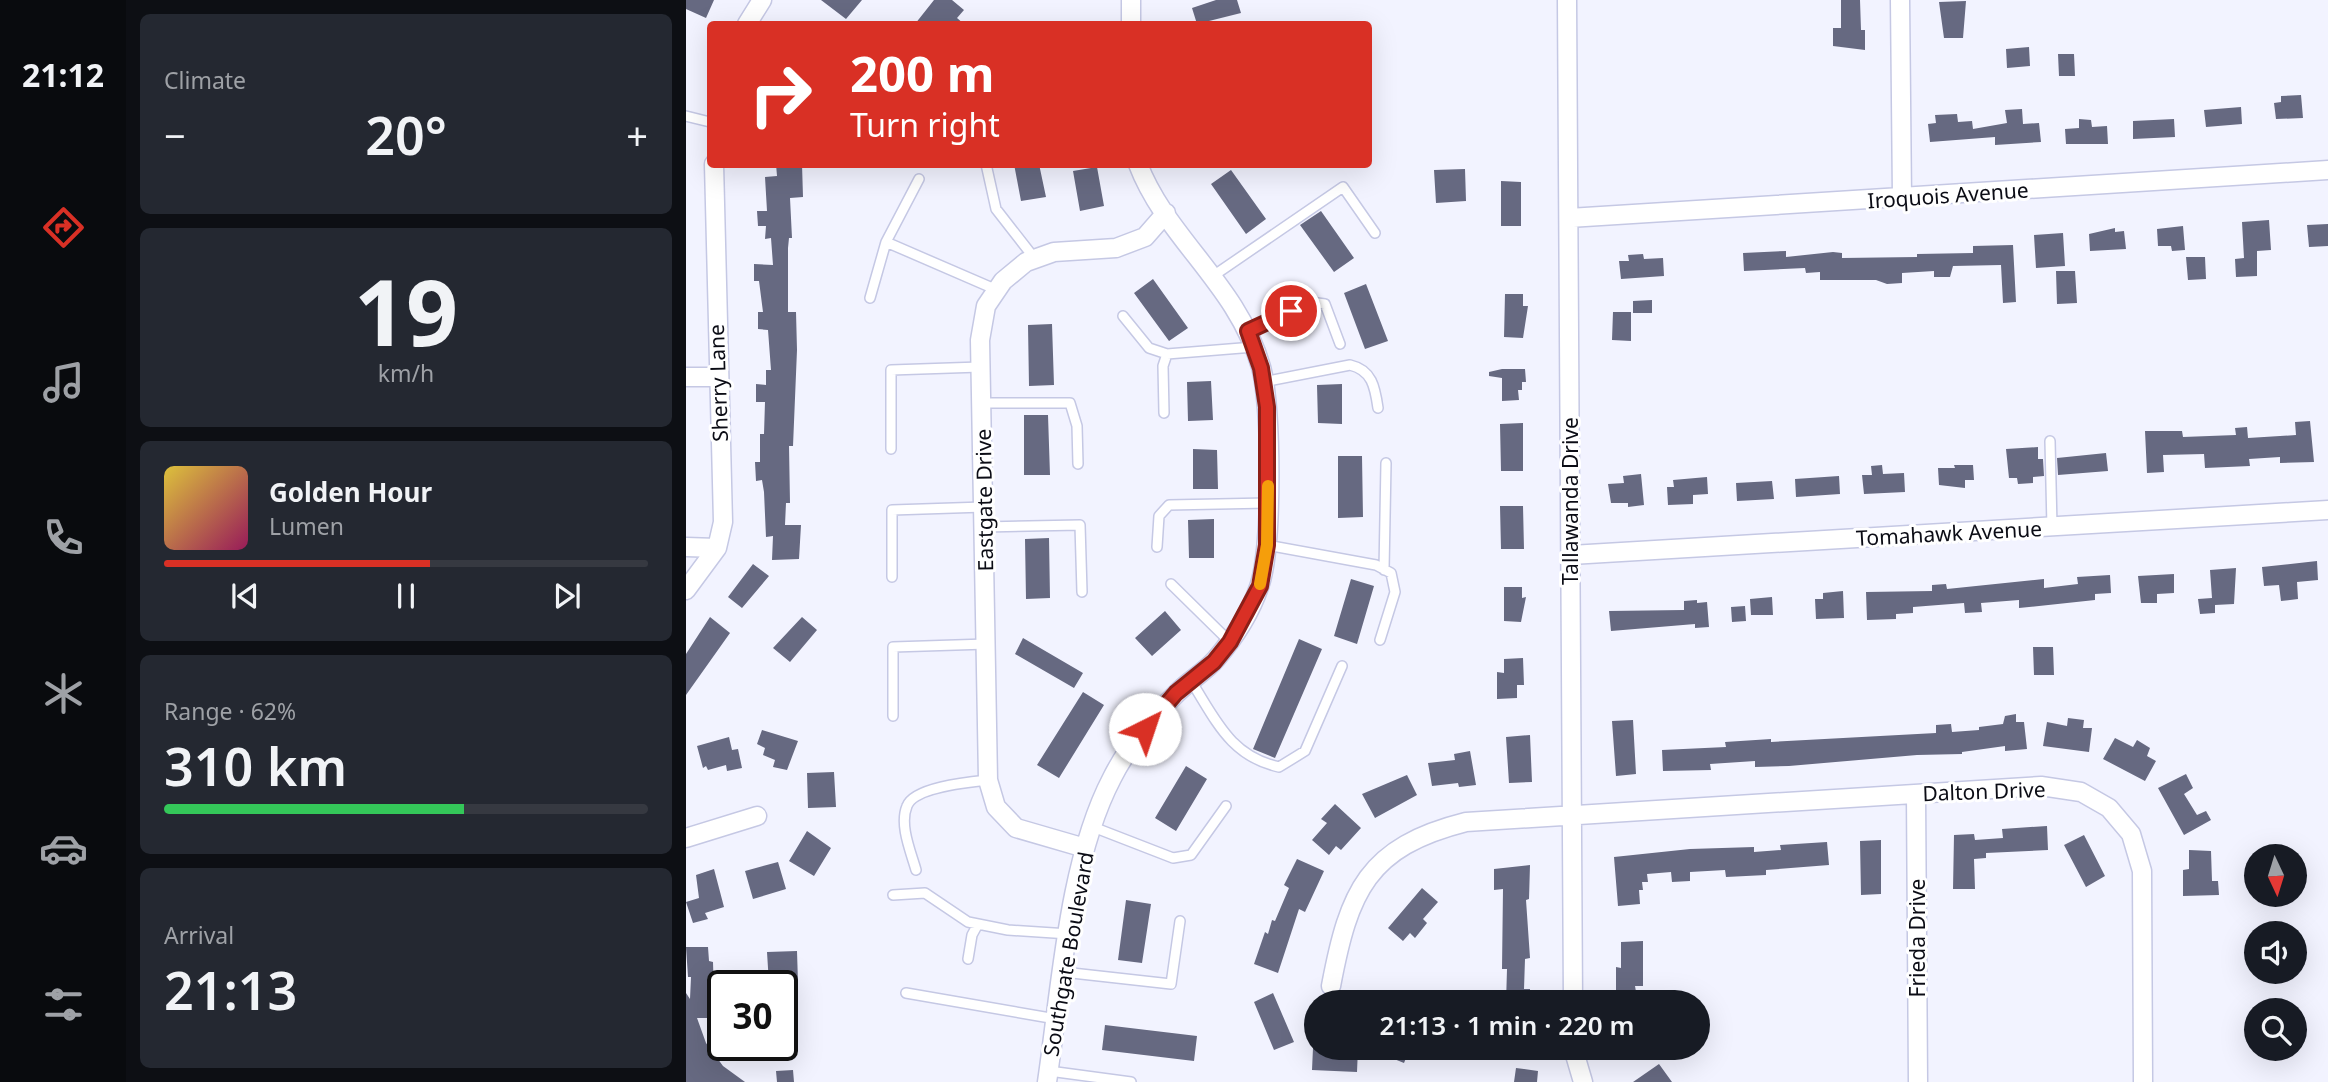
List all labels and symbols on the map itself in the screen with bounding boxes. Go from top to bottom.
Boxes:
street label: Iroquois Avenue [1867,175,2029,215]
pin [1261,281,1321,341]
street label: Sherry Lane [702,324,734,442]
street label: Tallawanda Drive [1556,417,1584,585]
street label: Eastgate Drive [969,428,999,572]
street label: Tomahawk Avenue [1855,514,2043,552]
position arrow [1108,692,1182,766]
street label: Dalton Drive [1922,775,2046,807]
north arrow [2244,844,2306,906]
street label: Southgate Boulevard [1036,850,1100,1058]
street label: Frieda Drive [1903,879,1931,997]
speed limit sign: 30 [707,970,798,1061]

